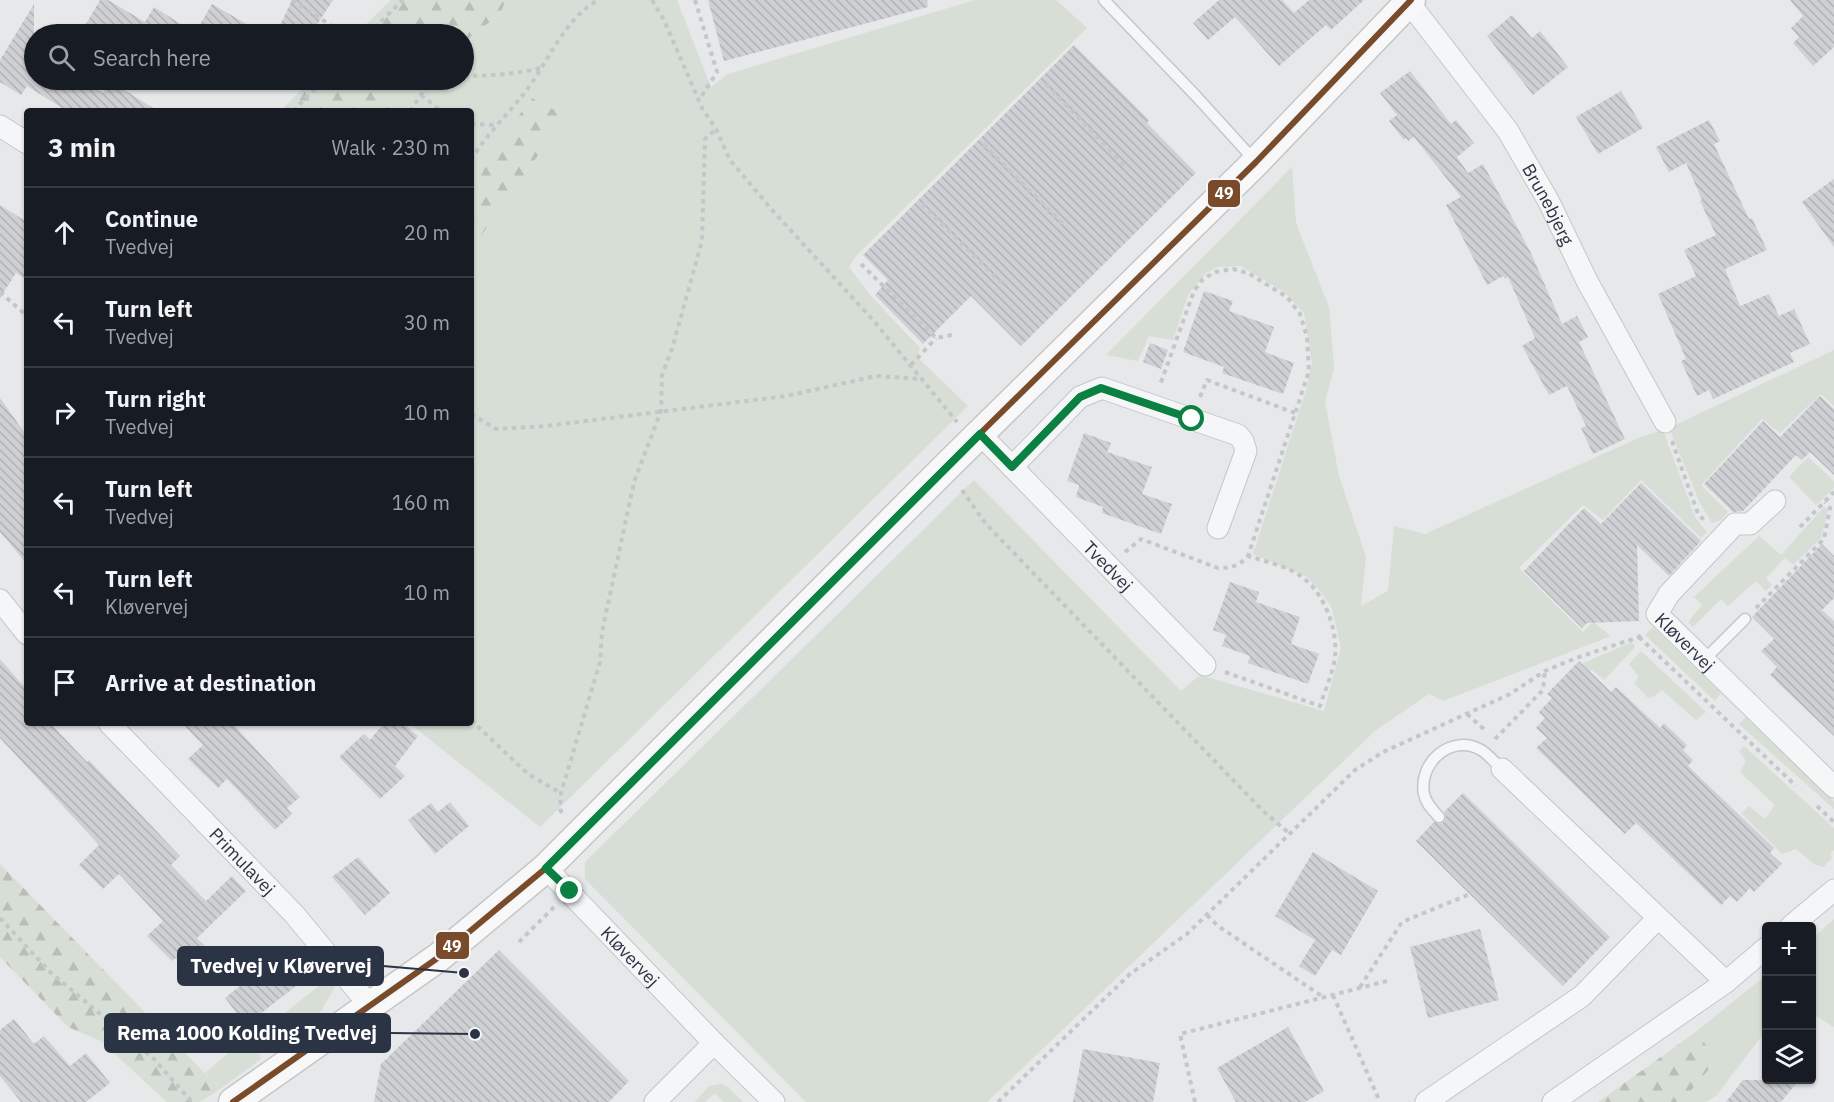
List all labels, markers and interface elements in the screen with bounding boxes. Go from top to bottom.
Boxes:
search box [24,24,474,90]
icon: search [45,41,78,74]
text: Search here [93,43,211,72]
text: 3 min [48,130,116,164]
text: Walk · 230 m [332,134,450,161]
street label: Brunebjerg [1518,159,1580,249]
line badge: 49 [1207,179,1241,208]
text: 49 [1214,183,1234,203]
text: Continue [105,204,198,233]
icon: ahead [48,216,81,249]
text: 20 m [404,219,450,246]
text: Tvedvej [105,233,174,260]
text: Turn left [105,294,193,323]
icon: left [48,306,81,339]
text: 30 m [404,309,450,336]
text: Tvedvej [105,323,174,350]
text: Turn right [105,384,206,413]
icon: right [48,396,81,429]
text: 10 m [404,399,450,426]
route start [1178,405,1204,431]
text: Tvedvej [105,413,174,440]
text: Turn left [105,474,193,503]
icon: left [48,486,81,519]
text: 160 m [392,489,450,516]
text: Tvedvej [105,503,174,530]
street label: Tvedvej [1079,536,1138,596]
text: Turn left [105,564,193,593]
icon: left [48,576,81,609]
text: 10 m [404,579,450,606]
text: Kløvervej [105,593,188,620]
street label: Kløvervej [1650,607,1720,676]
icon: arrive [48,666,81,699]
text: Arrive at destination [105,668,316,697]
street label: Primulavej [205,822,281,900]
route end [556,877,582,903]
street label: Kløvervej [596,921,665,991]
map controls [1762,922,1816,1084]
button: + [1762,922,1816,976]
line badge: 49 [435,931,470,960]
text: 49 [442,936,462,956]
callout: Tvedvej v Kløvervej [178,947,383,985]
text: Tvedvej v Kløvervej [190,952,372,979]
button: − [1762,976,1816,1030]
callout: Rema 1000 Kolding Tvedvej [105,1014,390,1052]
text: Rema 1000 Kolding Tvedvej [117,1019,377,1046]
button: layers [1762,1030,1816,1084]

